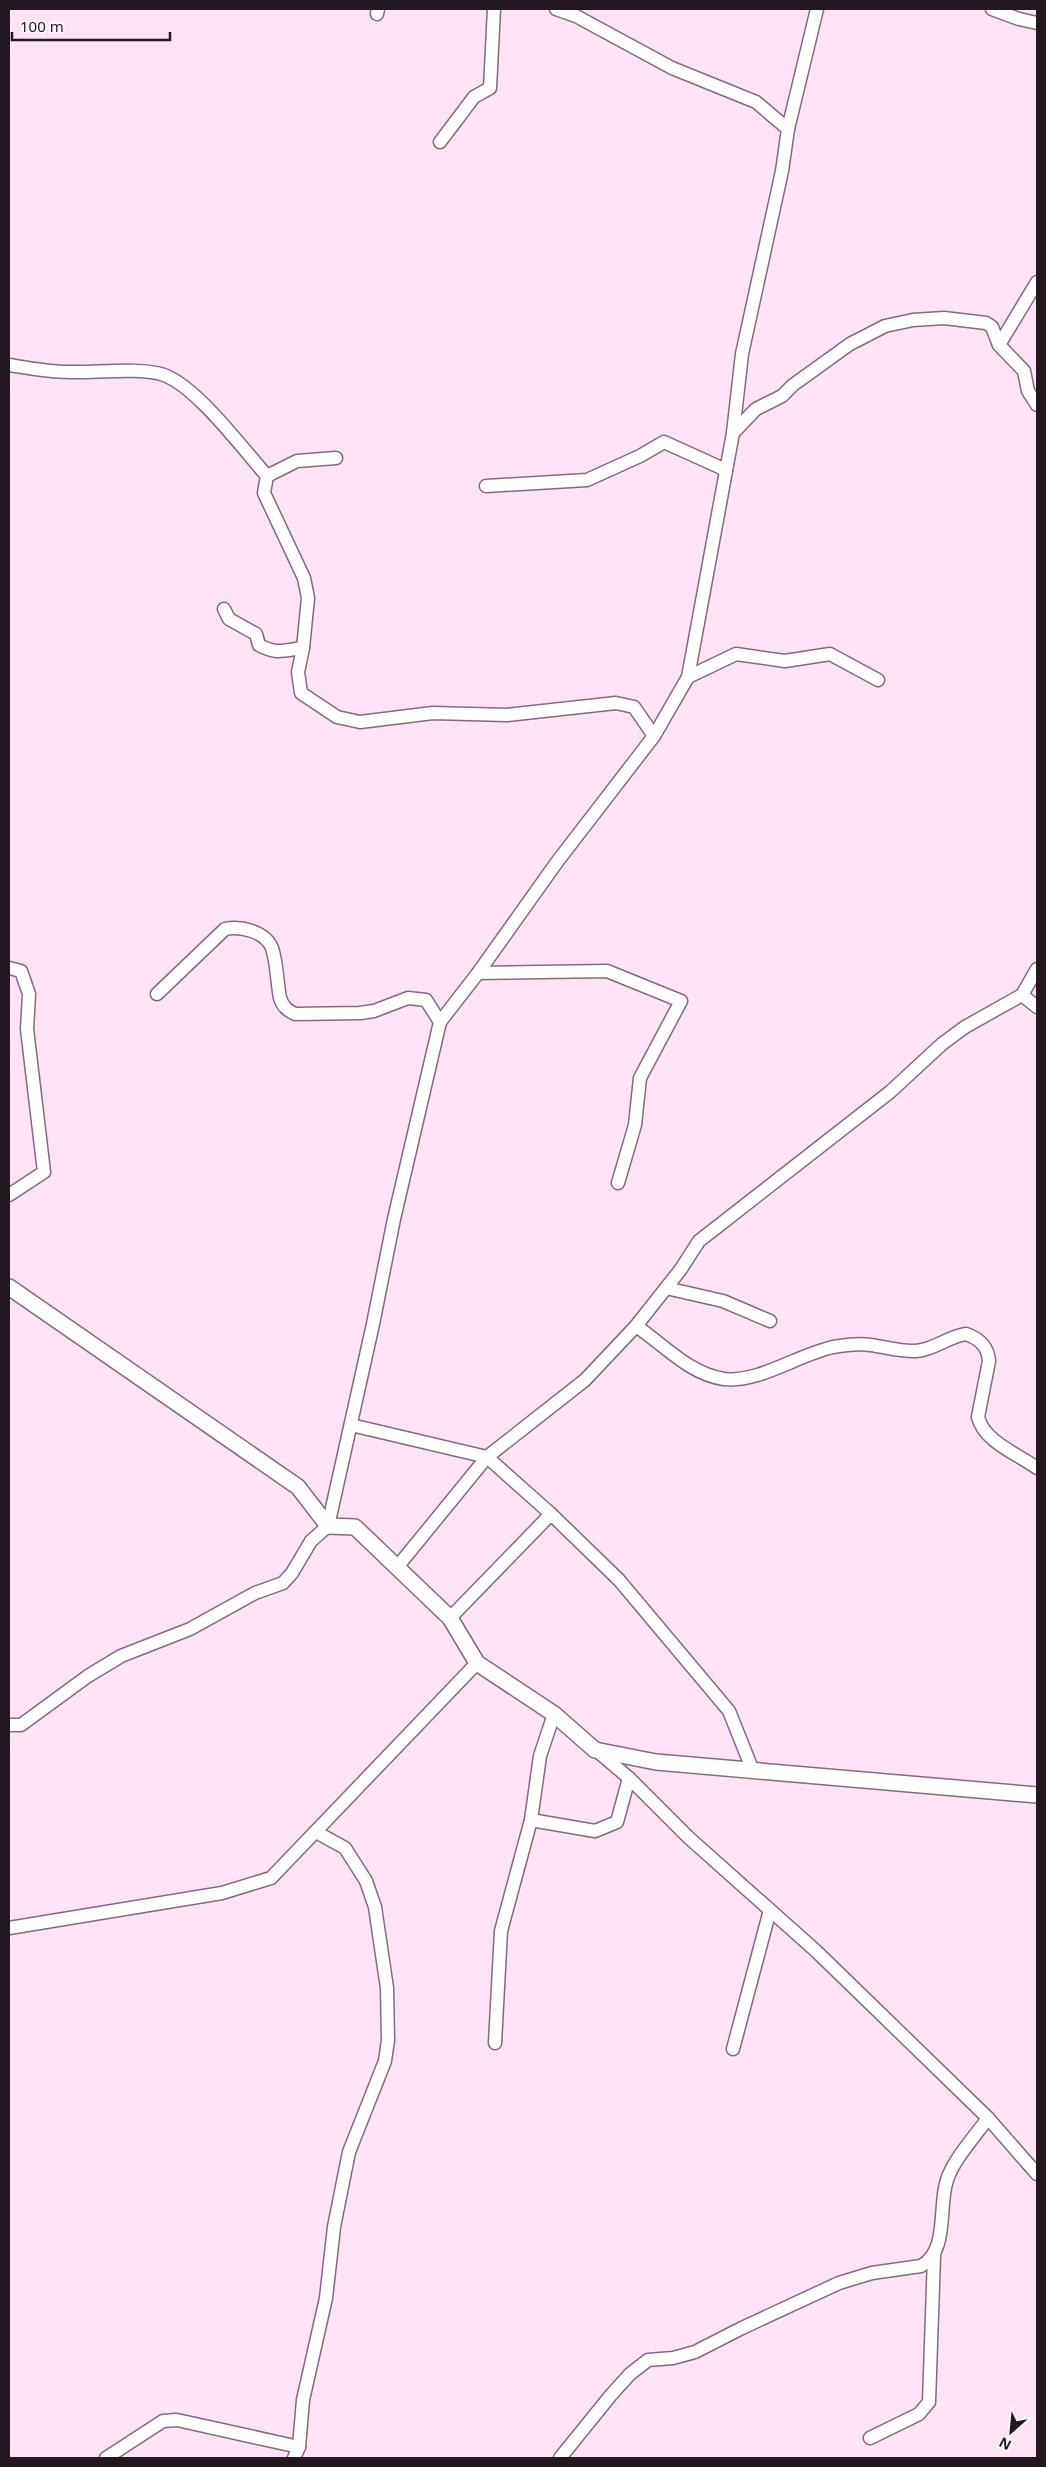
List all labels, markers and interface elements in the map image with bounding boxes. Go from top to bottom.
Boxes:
scale bar [12,10,170,42]
text: 100 m [20,16,64,36]
north arrow [986,2407,1036,2457]
text: N [995,2433,1014,2455]

